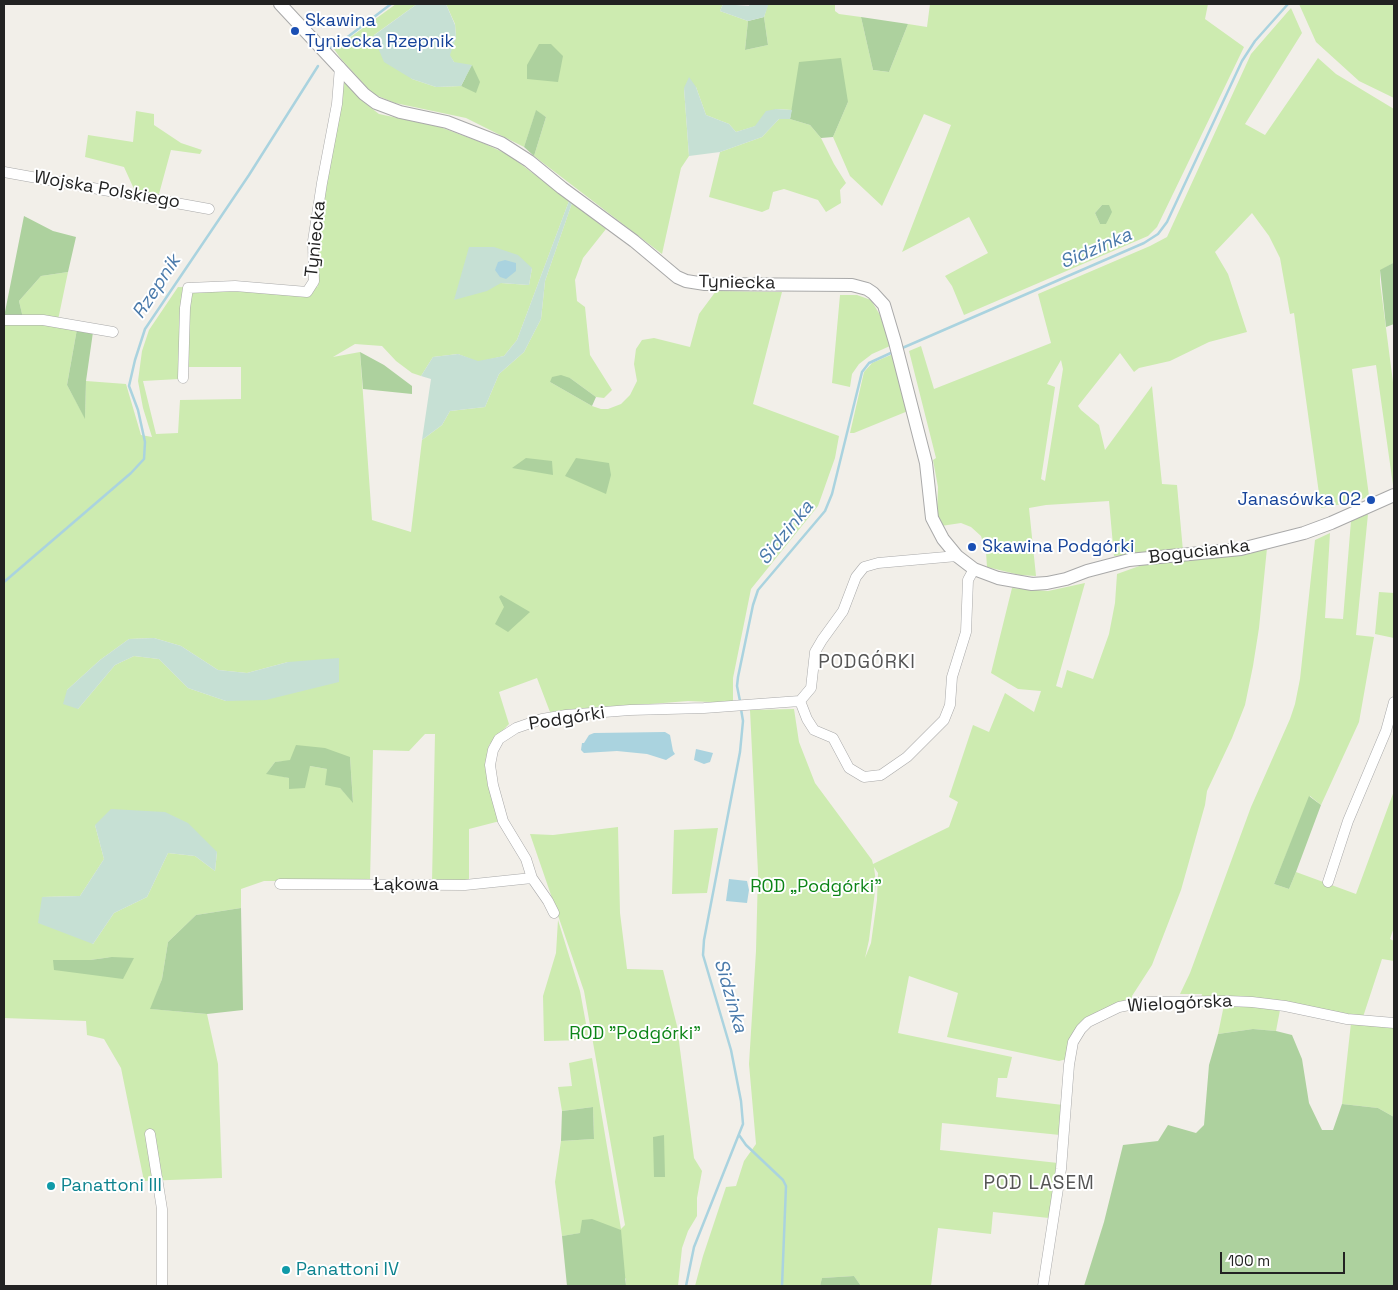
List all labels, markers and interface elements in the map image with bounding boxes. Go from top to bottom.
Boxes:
place label: Skawina Tyniecka Rzepnik [305,10,454,52]
marker: Skawina Tyniecka Rzepnik [289,25,301,37]
street label: Wojska Polskiego [32,167,182,213]
street label: Tyniecka [301,200,331,278]
water label: Sidzinka [1057,224,1135,274]
water label: Rzepnik [128,251,186,323]
street label: Tyniecka [698,272,776,294]
place label: Janasówka 02 [1237,489,1361,511]
marker: Janasówka 02 [1365,494,1377,506]
water label: Sidzinka [753,496,819,570]
street label: Bogucianka [1147,535,1251,569]
place label: Skawina Podgórki [982,536,1134,558]
marker: Skawina Podgórki [966,541,978,553]
district label: PODGÓRKI [817,652,917,674]
street label: Podgórki [527,702,607,736]
street label: Łąkowa [373,874,439,896]
park label: ROD „Podgórki” [750,876,882,898]
water label: Sidzinka [709,956,751,1036]
street label: Wielogórska [1127,990,1233,1018]
park label: ROD "Podgórki" [569,1023,701,1045]
district label: POD LASEM [982,1173,1096,1195]
place label: Panattoni III [61,1175,162,1197]
marker: Panattoni III [45,1180,57,1192]
scale bar [1223,1242,1348,1274]
text: 100 m [1228,1251,1270,1270]
place label: Panattoni IV [296,1259,399,1281]
marker: Panattoni IV [280,1264,292,1276]

